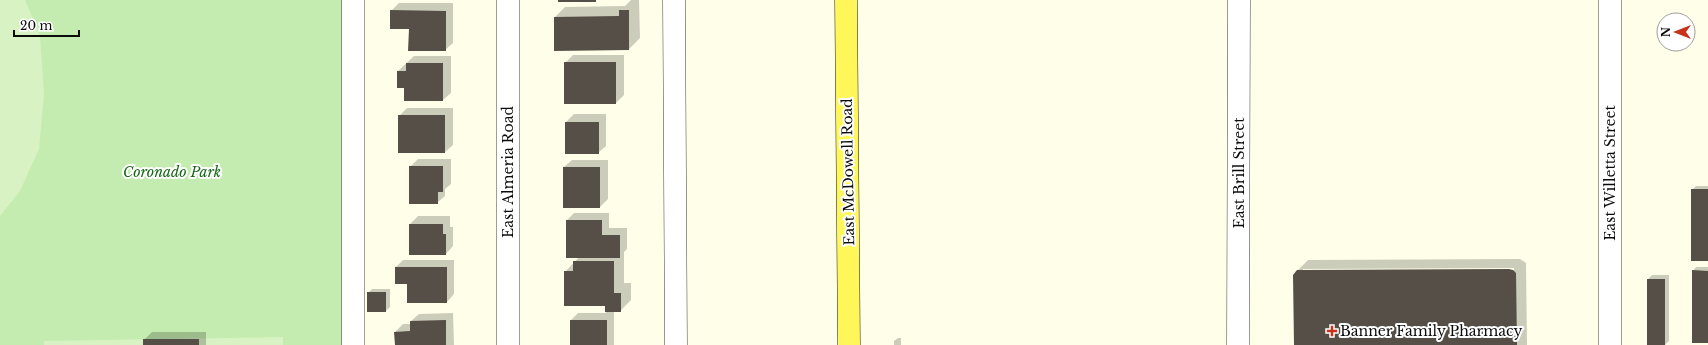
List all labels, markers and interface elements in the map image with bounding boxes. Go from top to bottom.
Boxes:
scale bar [14,12,79,38]
north arrow [1656,12,1696,52]
text: 20 m [20,18,52,33]
text: N [1659,26,1673,37]
street label: East McDowell Road [838,98,858,246]
street label: East Willetta Street [1601,104,1619,241]
street label: East Almeria Road [499,106,517,238]
street label: East Brill Street [1230,117,1248,229]
park label: Coronado Park [123,163,221,181]
place label: Banner Family Pharmacy [1340,322,1523,340]
marker: Banner Family Pharmacy [1327,326,1337,336]

